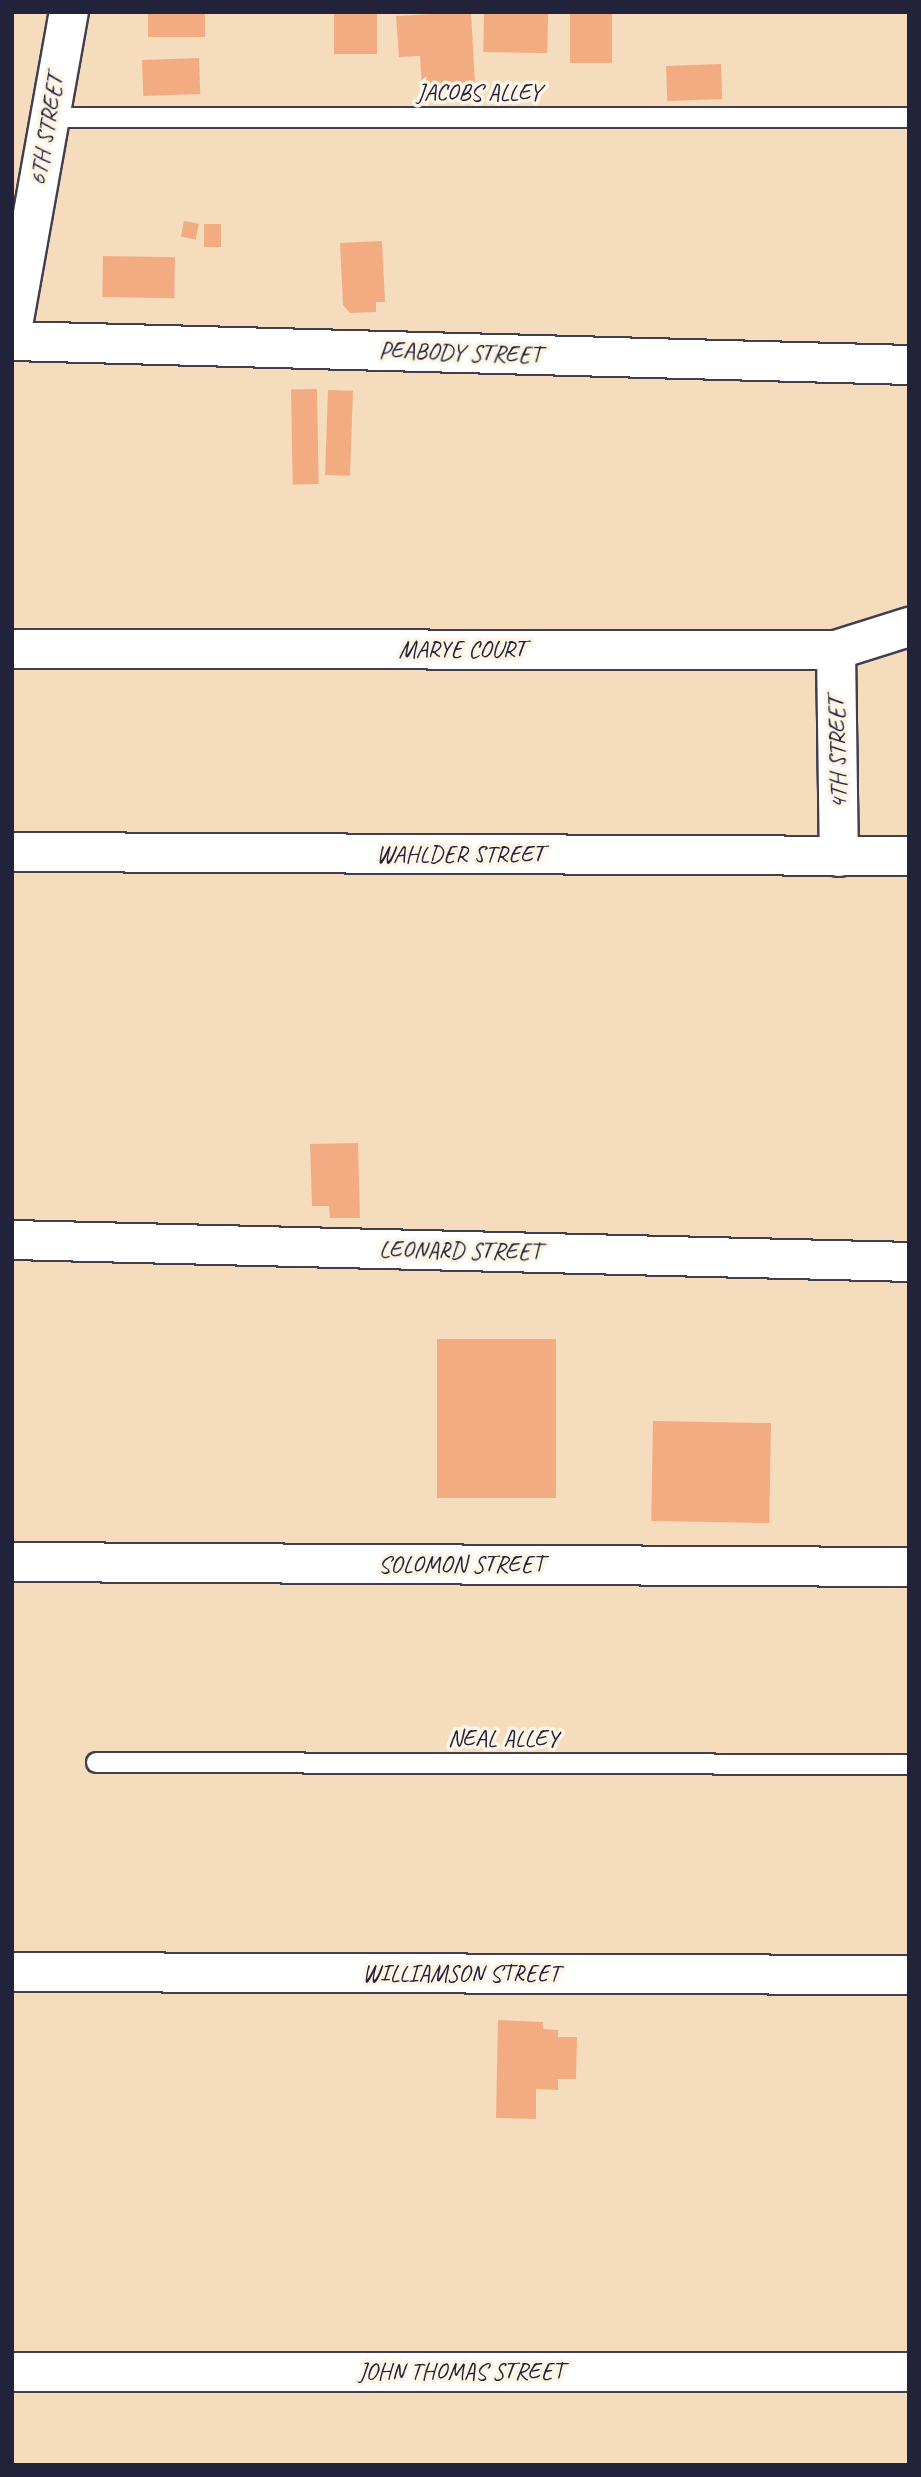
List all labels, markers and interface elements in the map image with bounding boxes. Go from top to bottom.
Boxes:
street label: 6TH STREET [23,72,71,188]
street label: JACOBS ALLEY [416,79,542,107]
street label: PEABODY STREET [379,336,541,370]
street label: MARYE COURT [399,636,525,664]
street label: 4TH STREET [823,697,853,809]
street label: WAHLDER STREET [376,841,544,869]
street label: LEONARD STREET [379,1235,541,1267]
street label: SOLOMON STREET [379,1551,543,1579]
street label: NEAL ALLEY [448,1725,558,1753]
street label: WILLIAMSON STREET [362,1960,560,1988]
street label: JOHN THOMAS STREET [358,2358,564,2386]

